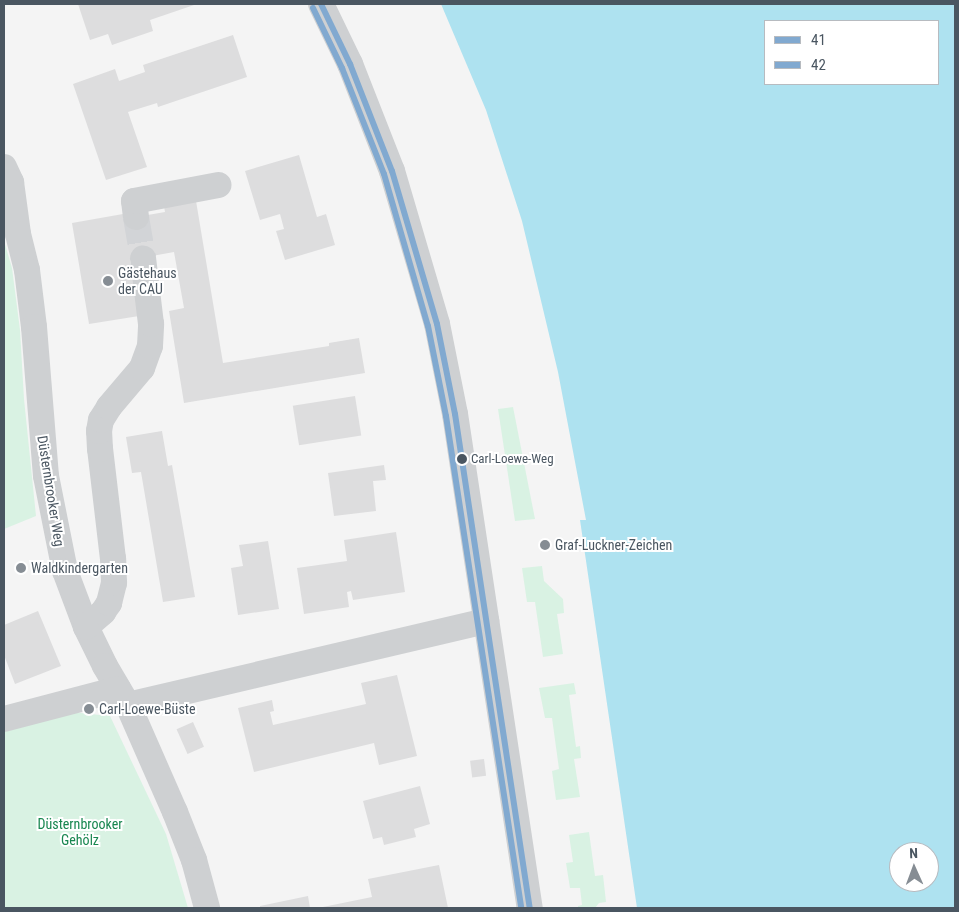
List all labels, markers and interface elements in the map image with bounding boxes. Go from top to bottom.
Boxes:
legend [764,20,939,85]
text: 41 [811,31,826,49]
text: 42 [811,56,826,74]
place label: Gästehaus der CAU [118,265,177,298]
marker: Gästehaus der CAU [102,275,114,287]
street label: Düsternbrooker Weg [34,434,68,548]
place label: Carl-Loewe-Weg [471,451,554,467]
marker: Carl-Loewe-Weg [457,454,467,464]
place label: Graf-Luckner-Zeichen [555,537,672,553]
marker: Graf-Luckner-Zeichen [539,539,551,551]
place label: Waldkindergarten [31,560,128,576]
marker: Waldkindergarten [15,562,27,574]
place label: Carl-Loewe-Büste [99,701,195,717]
marker: Carl-Loewe-Büste [83,703,95,715]
park label: Düsternbrooker Gehölz [38,816,122,849]
north arrow [889,842,939,892]
text: N [909,845,918,861]

